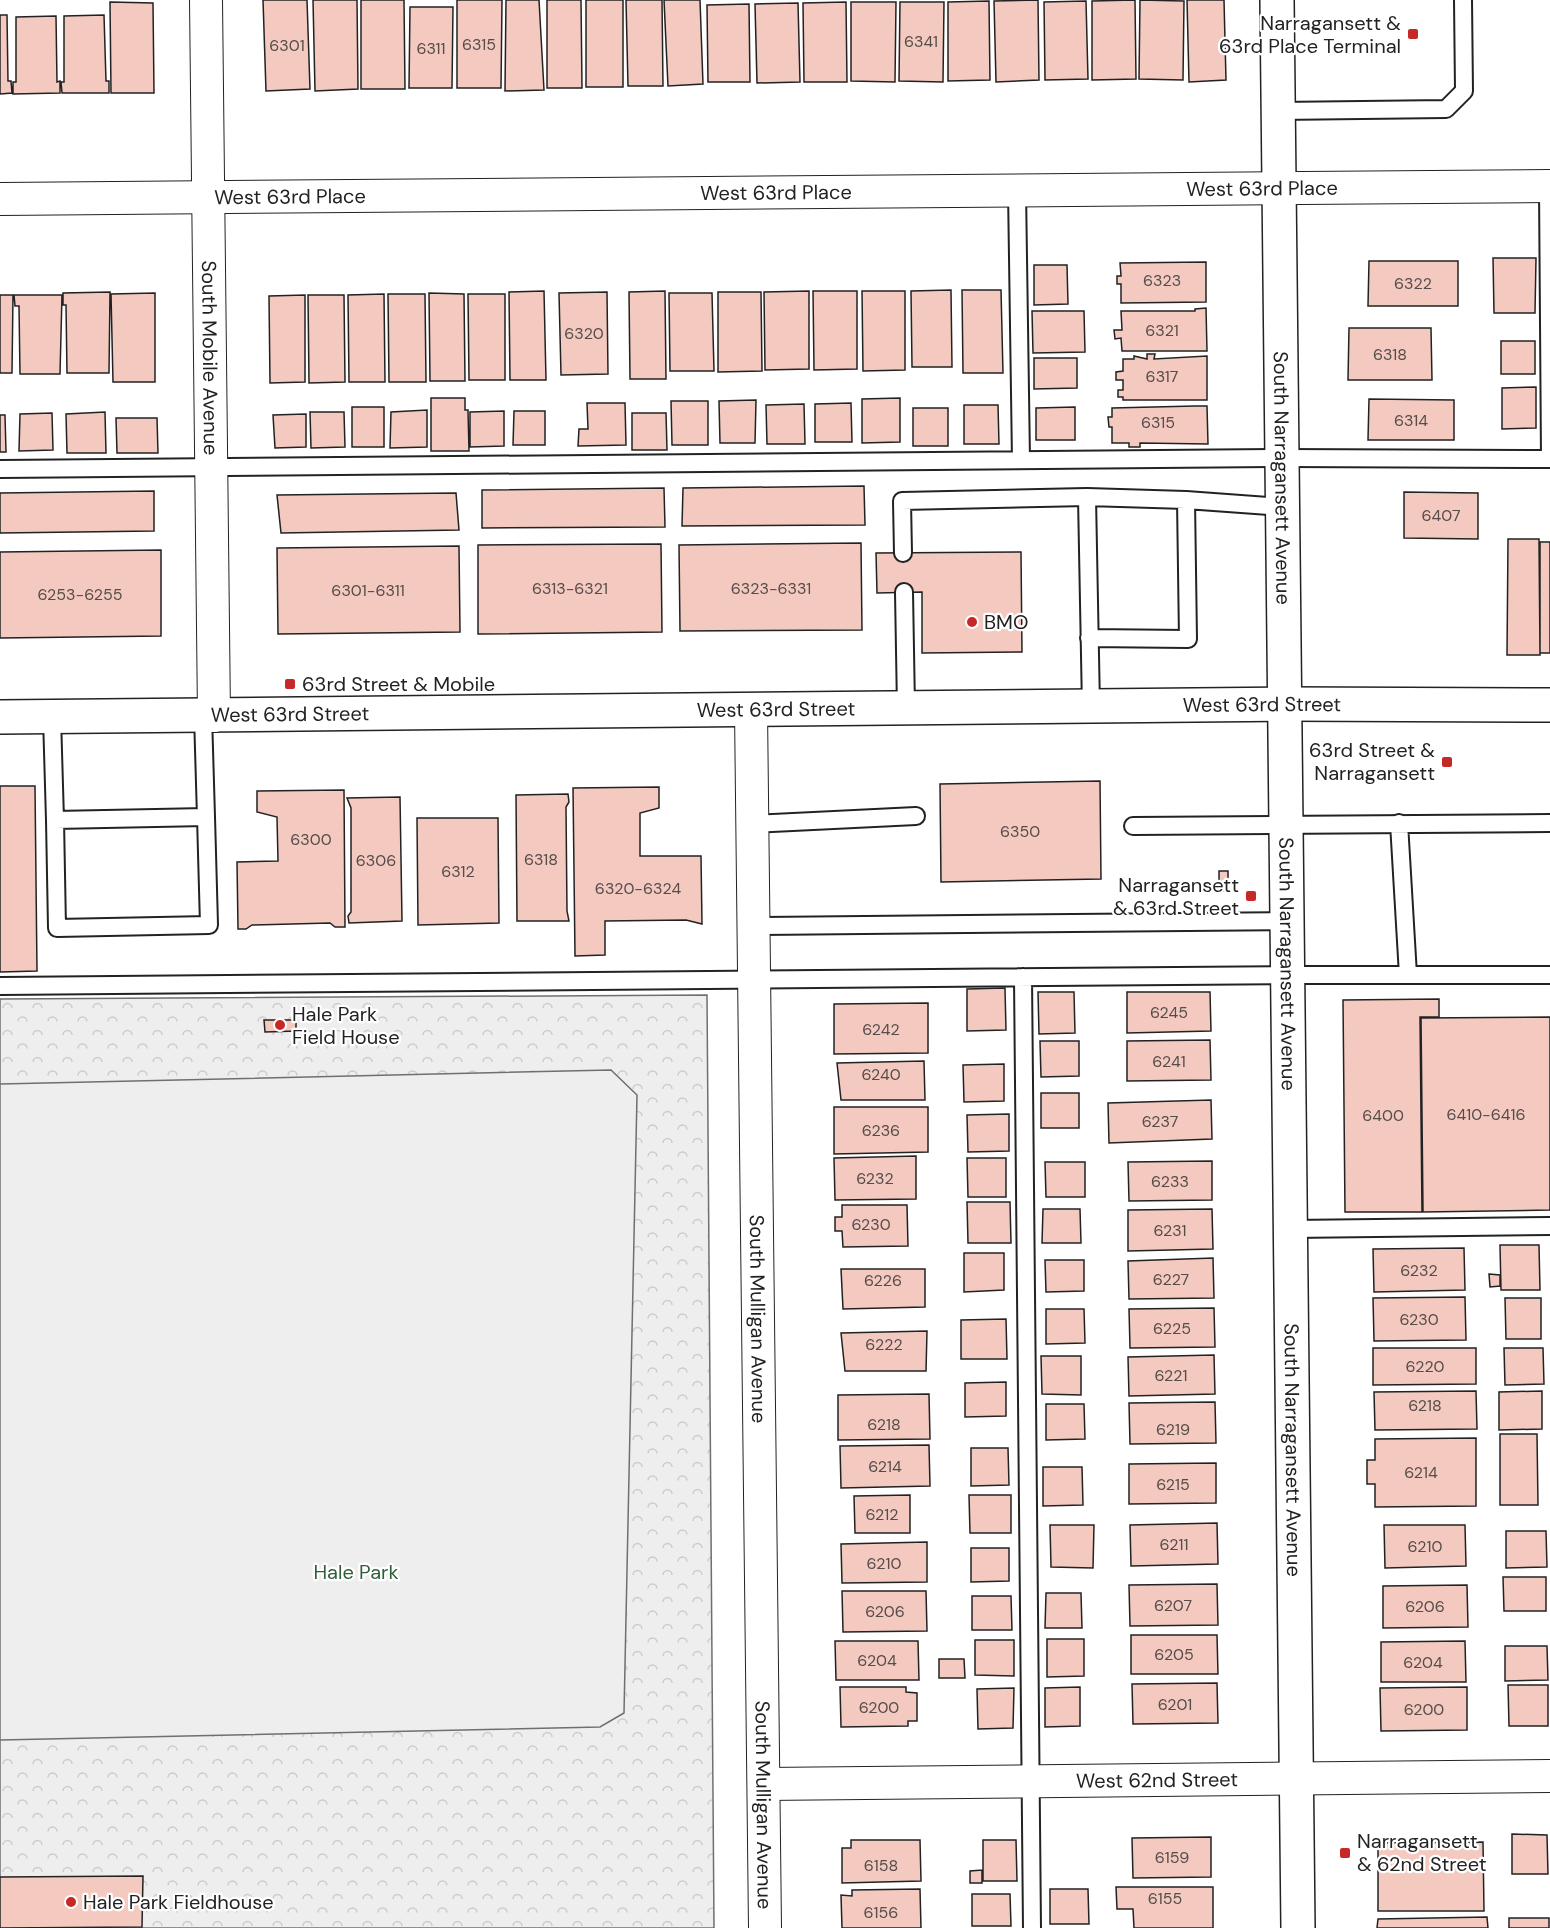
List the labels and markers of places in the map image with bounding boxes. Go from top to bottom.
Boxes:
place label: Narragansett & 63rd Place Terminal [1219,10,1401,59]
marker: Narragansett & 63rd Place Terminal [1406,27,1420,41]
place label: BMO [984,609,1028,635]
marker: BMO [965,615,979,629]
place label: 63rd Street & Mobile [302,671,495,697]
marker: 63rd Street & Mobile [283,677,297,691]
place label: 63rd Street & Narragansett [1309,737,1435,786]
marker: 63rd Street & Narragansett [1440,755,1454,769]
place label: Narragansett & 63rd Street [1113,872,1239,921]
marker: Narragansett & 63rd Street [1244,889,1258,903]
place label: Hale Park Field House [292,1001,400,1050]
marker: Hale Park Field House [273,1018,287,1032]
place label: Narragansett & 62nd Street [1357,1828,1487,1877]
marker: Narragansett & 62nd Street [1338,1846,1352,1860]
place label: Hale Park Fieldhouse [83,1889,274,1915]
marker: Hale Park Fieldhouse [64,1895,78,1909]

